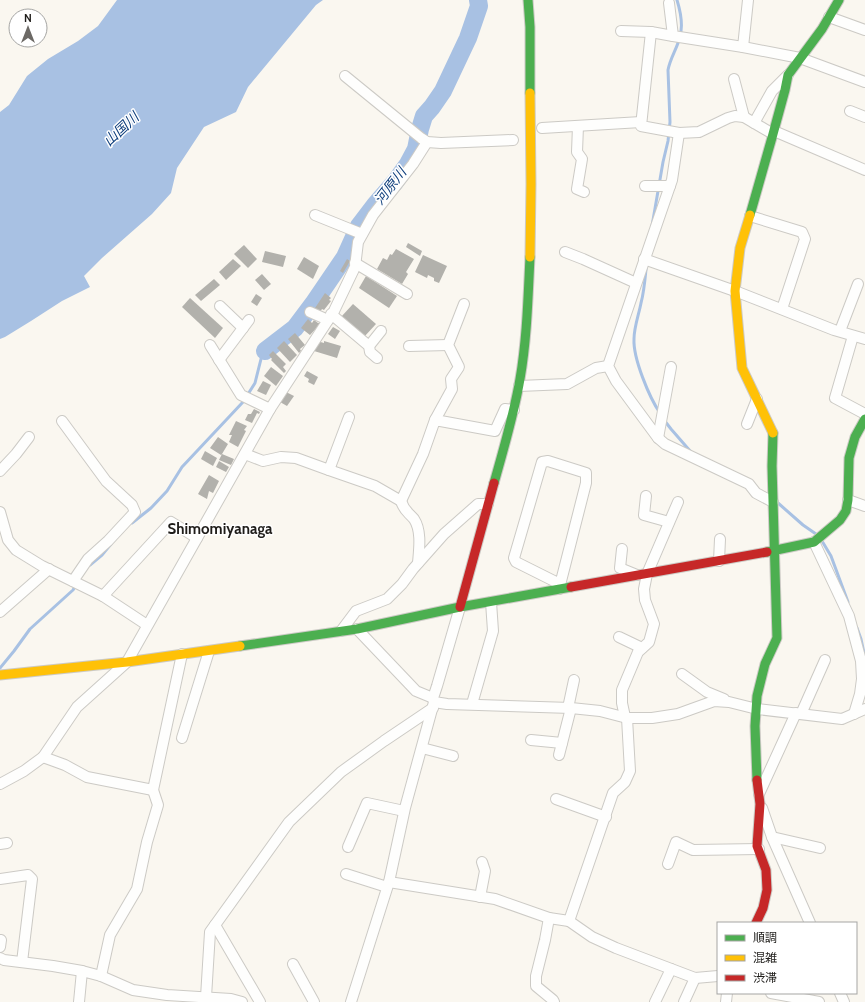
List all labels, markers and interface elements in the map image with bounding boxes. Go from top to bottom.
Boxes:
north arrow [8,8,48,48]
text: N [24,11,32,25]
water label: 山国川 [100,107,144,150]
water label: 河原川 [370,162,411,208]
district label: Shimomiyanaga [168,520,273,538]
legend [717,922,857,994]
text: 順調 [753,930,777,945]
text: 混雑 [753,950,777,965]
text: 渋滞 [753,970,777,985]

